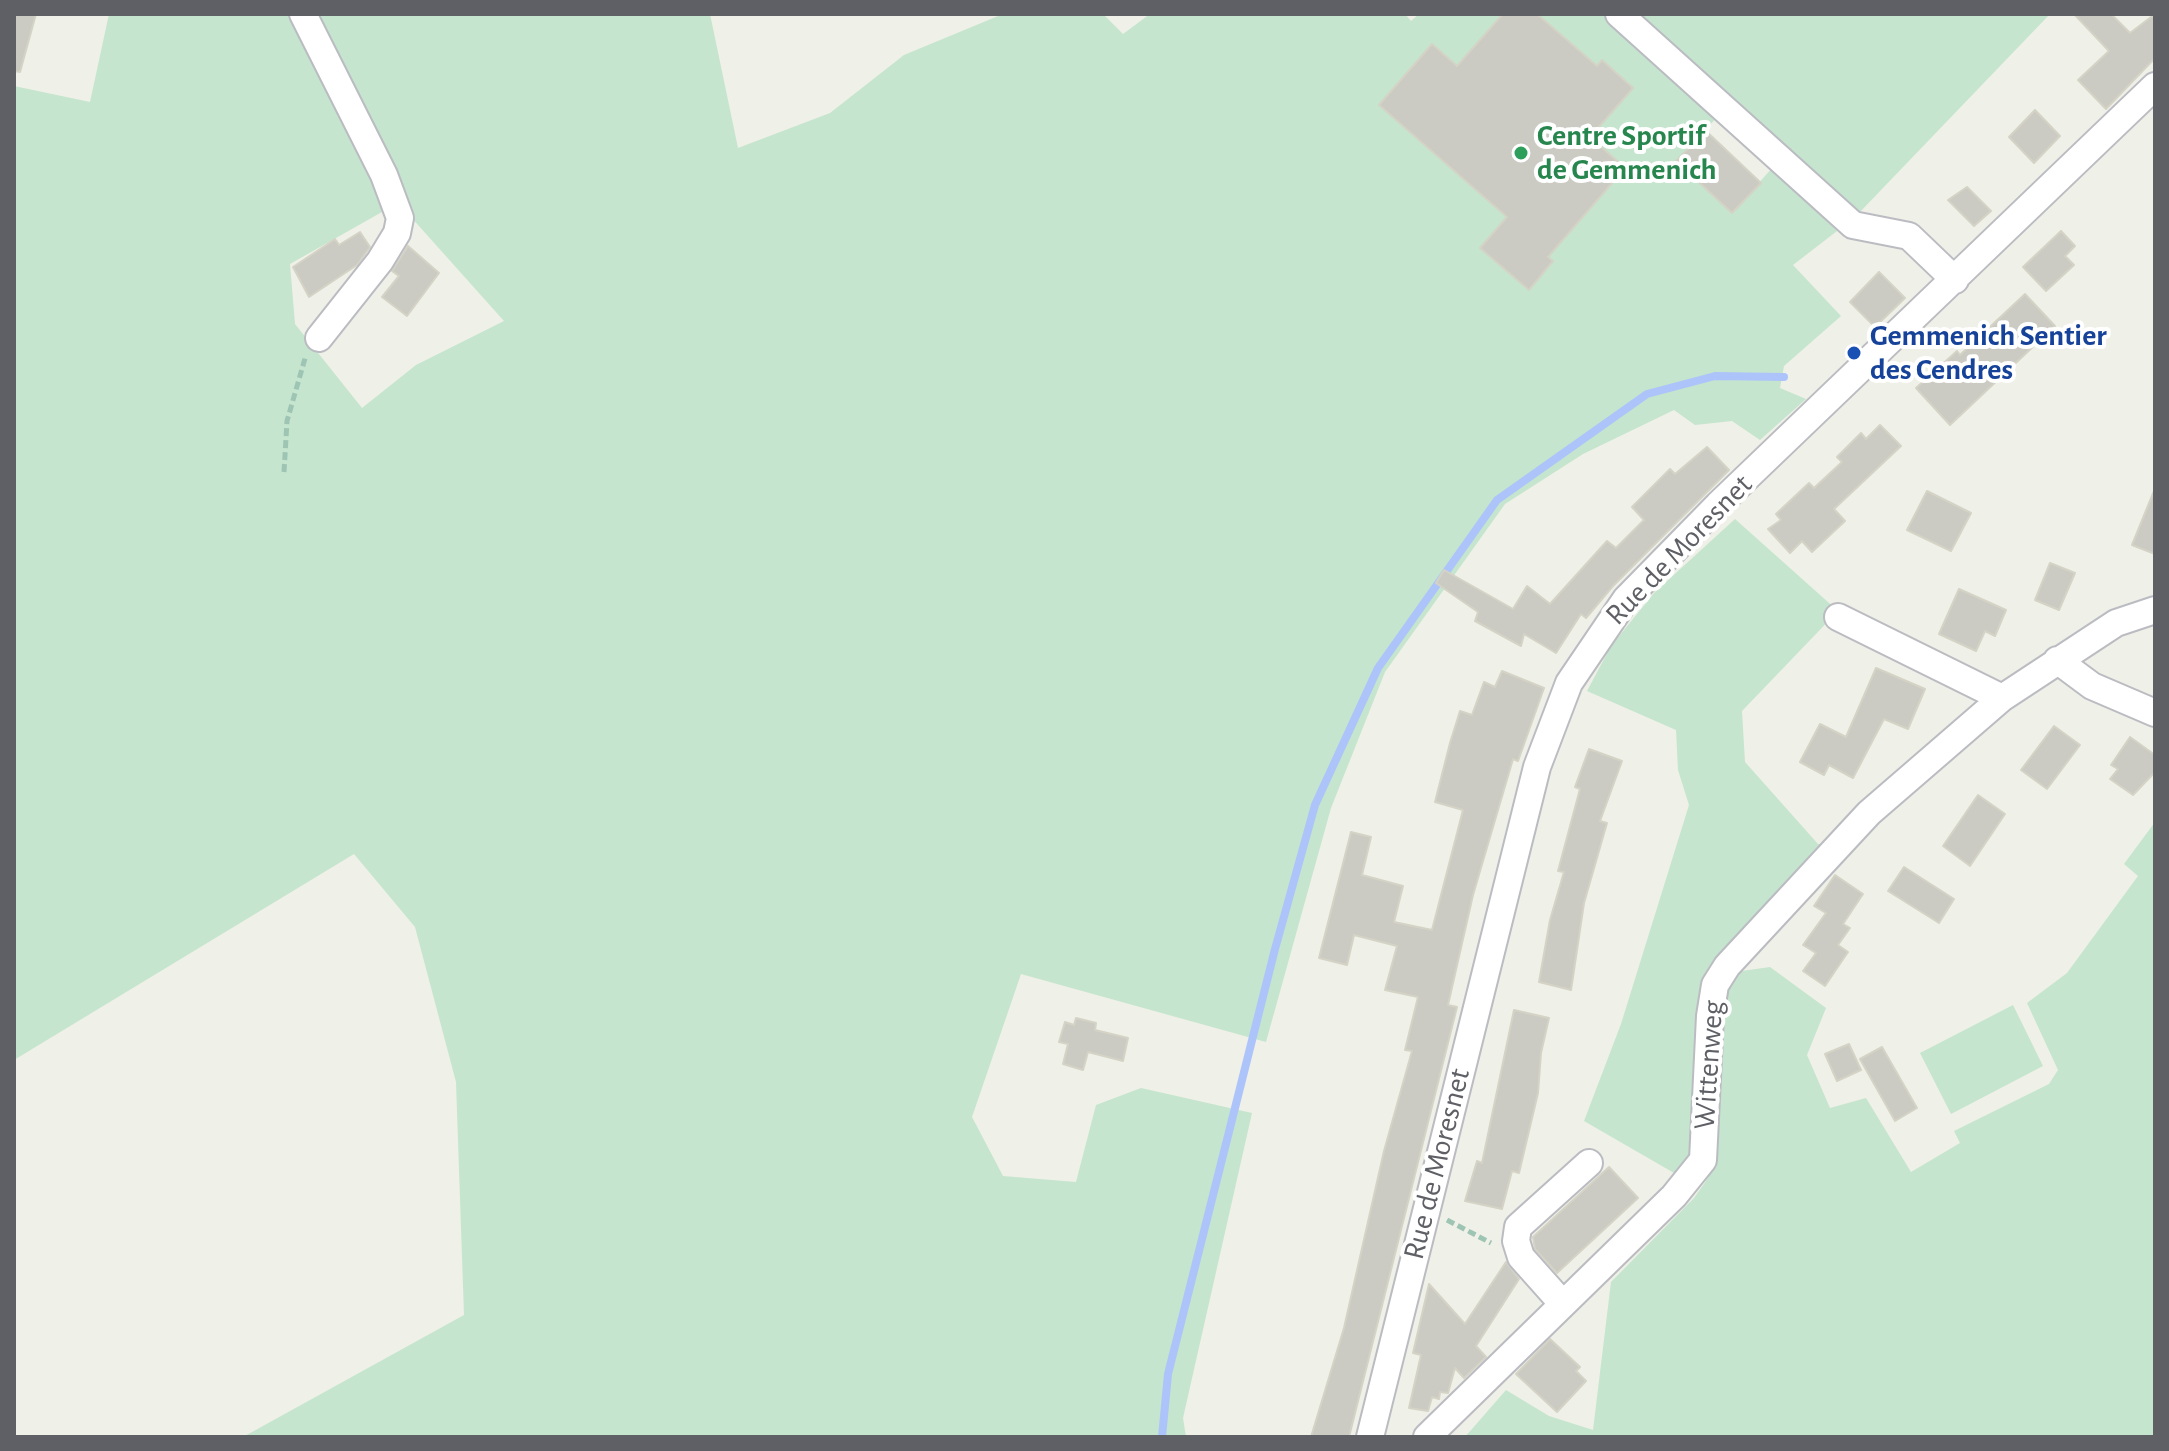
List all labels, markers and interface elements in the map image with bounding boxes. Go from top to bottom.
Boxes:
place label: Centre Sportif de Gemmenich [1537,118,1717,188]
marker: Centre Sportif de Gemmenich [1512,144,1530,162]
place label: Gemmenich Sentier des Cendres [1870,318,2107,388]
marker: Gemmenich Sentier des Cendres [1845,344,1863,362]
street label: Rue de Moresnet [1598,467,1760,633]
street label: Wittenweg [1687,999,1731,1131]
street label: Rue de Moresnet [1396,1065,1478,1263]

